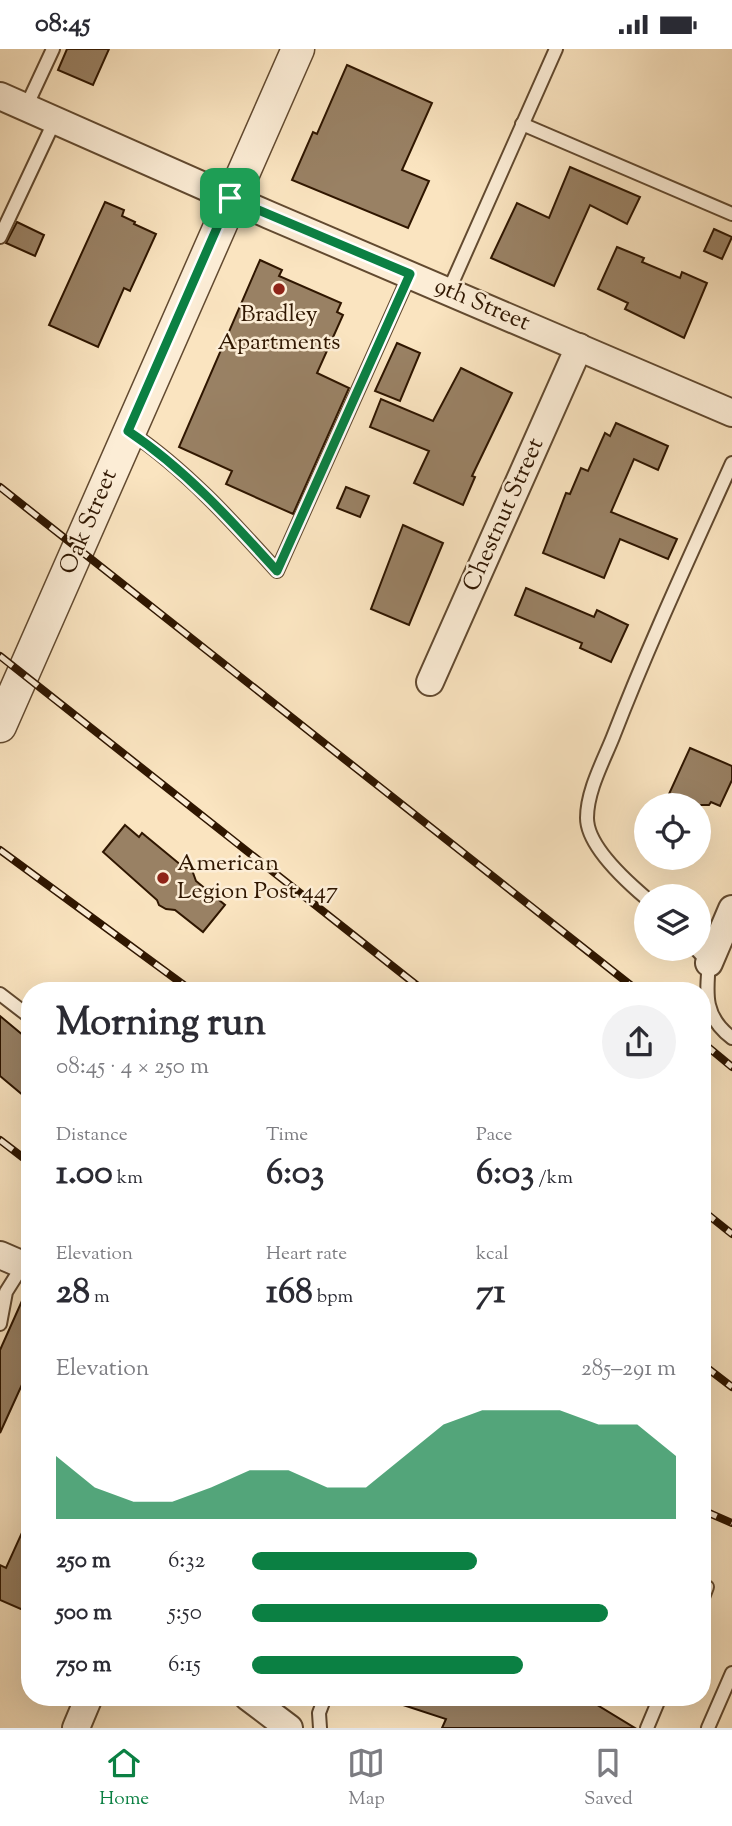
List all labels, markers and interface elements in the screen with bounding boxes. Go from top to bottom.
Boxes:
text: 08:45 [35,6,91,43]
pin [200,168,260,228]
icon: arrive [211,179,249,217]
street label: 9th Street [429,270,535,340]
marker: Bradley Apartments [271,281,287,297]
place label: Bradley Apartments [218,298,340,360]
street label: Chestnut Street [455,433,553,597]
street label: Oak Street [52,464,126,580]
map controls [634,793,711,961]
button: locate [634,793,711,870]
place label: American Legion Post 447 [177,847,338,909]
marker: American Legion Post 447 [155,870,171,886]
button: layers [634,884,711,961]
text: Morning run [56,998,266,1052]
button: share [602,1005,676,1079]
text: 08:45 · 4 × 250 m [56,1051,209,1084]
text: Distance [56,1122,128,1149]
text: Time [266,1122,308,1149]
text: Pace [476,1122,512,1149]
text: 1.00 [56,1149,113,1200]
text: 6:03 [266,1149,324,1200]
text: 6:03 [476,1149,534,1200]
text: km [113,1165,143,1192]
text: /km [534,1165,573,1192]
text: Elevation [56,1241,133,1268]
text: Heart rate [266,1241,347,1268]
text: kcal [476,1241,509,1268]
text: 28 [56,1268,90,1319]
text: 168 [266,1268,313,1319]
text: 71 [476,1268,505,1319]
text: m [90,1284,110,1311]
text: bpm [313,1284,353,1311]
text: Elevation [56,1353,149,1386]
text: 285–291 m [581,1353,676,1386]
text: 250 m [56,1545,111,1578]
text: 6:32 [168,1545,205,1578]
text: 500 m [56,1597,112,1630]
text: 5:50 [168,1597,202,1630]
text: 750 m [56,1649,111,1682]
text: 6:15 [168,1649,201,1682]
tab: Home [99,1744,149,1813]
tab: Map [347,1744,385,1813]
tab: Saved [584,1744,633,1813]

